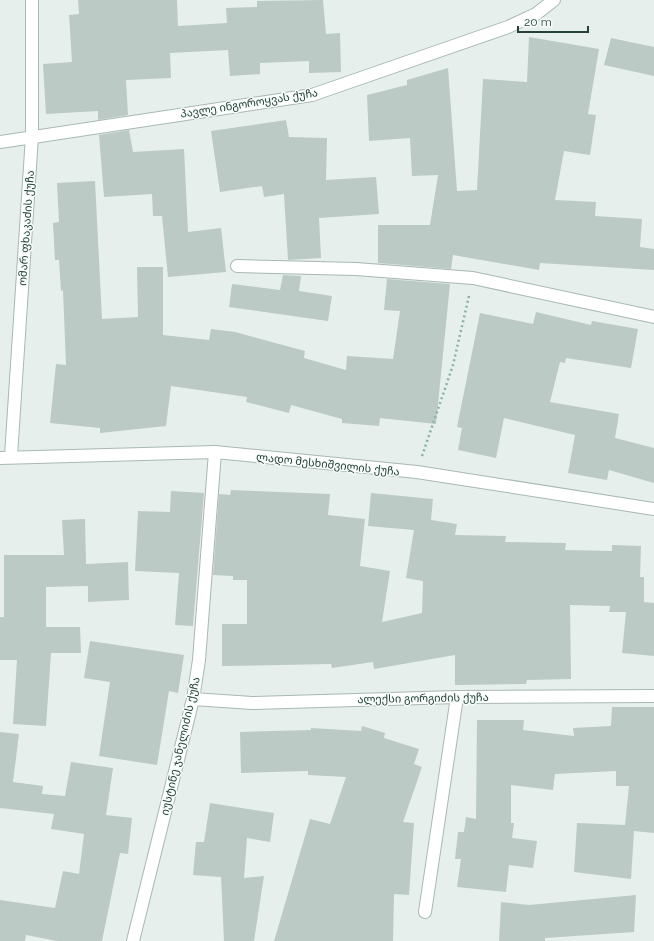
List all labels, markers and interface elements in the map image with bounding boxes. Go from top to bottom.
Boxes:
scale bar [518,8,588,34]
text: 20 m [524,15,552,29]
street label: პავლე ინგოროყვას ქუჩა [179,86,319,121]
street label: ომარ ფხაკაძის ქუჩა [16,170,37,286]
street label: ლადო მესხიშვილის ქუჩა [256,450,400,479]
street label: იუსტინე ჯანელიძის ქუჩა [158,676,203,817]
street label: ალექსი გორგიძის ქუჩა [357,691,489,706]

